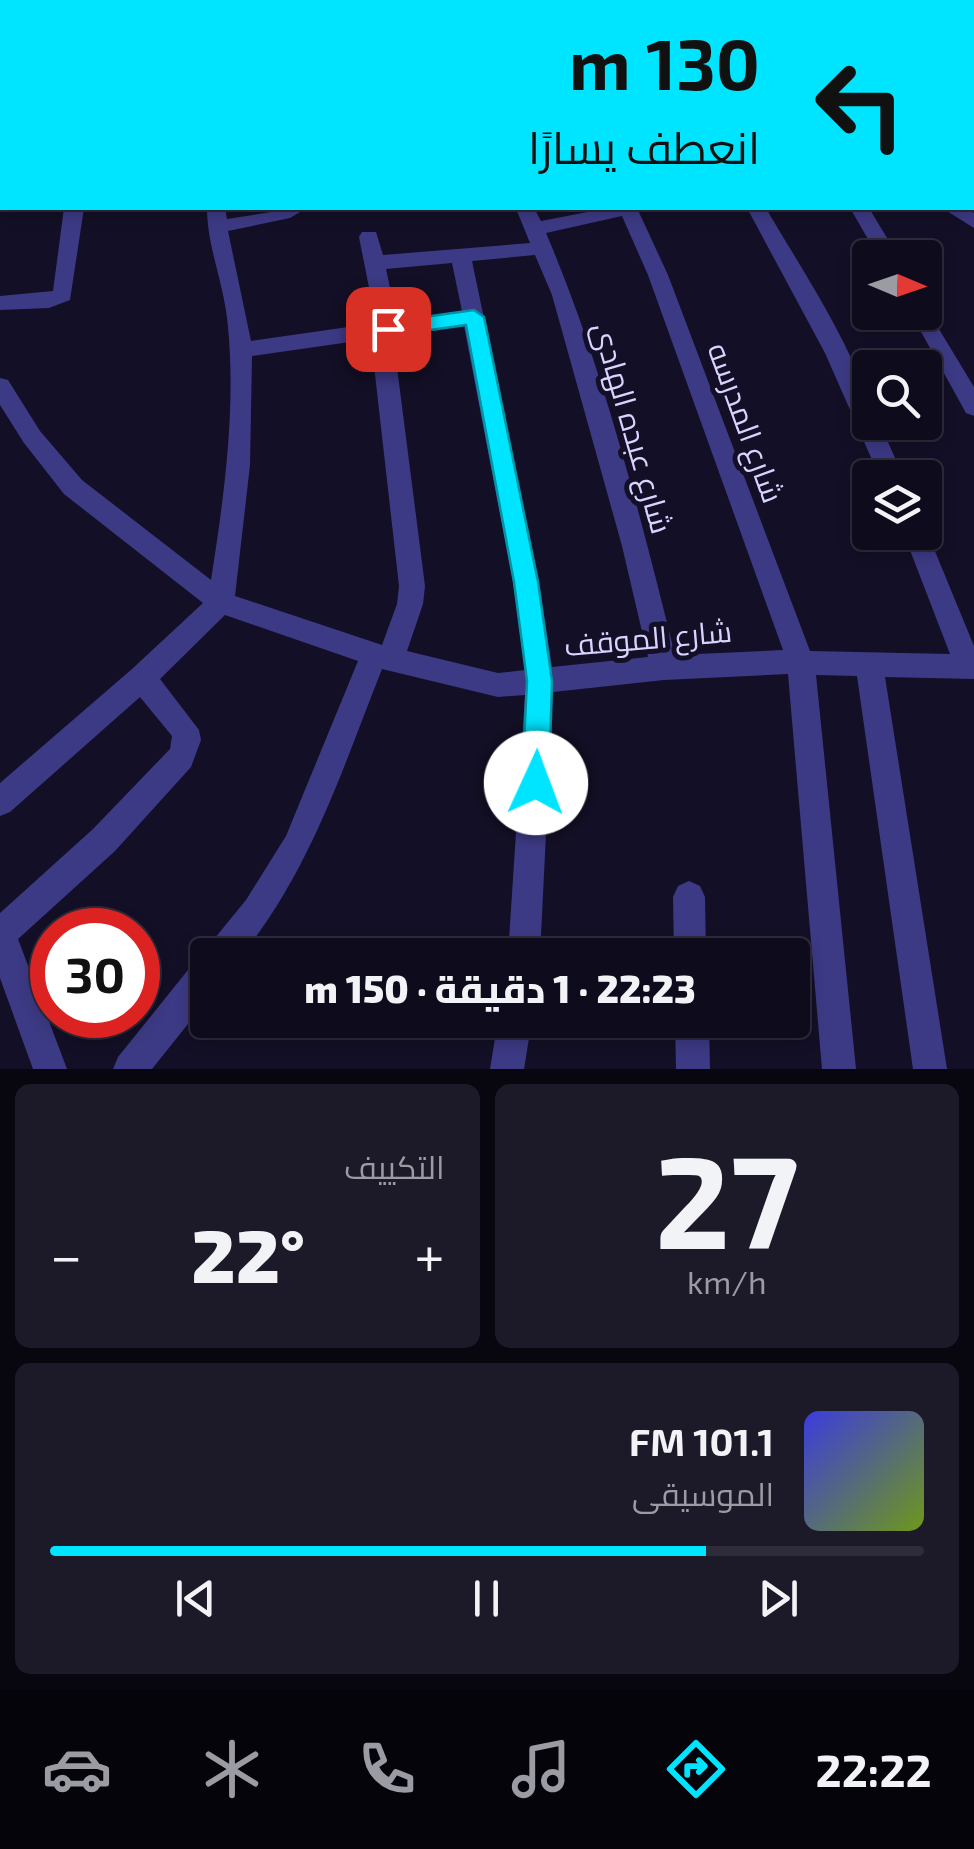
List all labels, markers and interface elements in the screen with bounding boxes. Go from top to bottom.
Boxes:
text: 130 m [569,20,760,104]
icon: left [795,40,925,170]
text: انعطف يسارًا [528,119,760,173]
north arrow [852,240,942,330]
map controls [852,240,942,550]
pin [346,287,431,372]
icon: arrive [361,302,416,357]
street label: شارع عبده الهادى [583,318,681,538]
street label: شارع المدرسه [698,337,792,509]
button: search [852,350,942,440]
button: layers [852,460,942,550]
street label: شارع الموقف [562,612,734,666]
position arrow [484,731,588,835]
speed limit sign: 30 [30,908,160,1038]
text: 22:23 · 1 دقيقة · 150 m [304,965,696,1011]
text: 27 [655,1119,799,1275]
text: التكييف [344,1147,445,1185]
text: 22° [191,1208,305,1298]
text: − [50,1221,82,1287]
text: + [414,1221,444,1287]
text: km/h [687,1262,766,1300]
text: 101.1 FM [629,1418,774,1464]
text: الموسيقى [632,1474,774,1512]
icon: previous [168,1571,223,1626]
icon: pause [459,1571,514,1626]
icon: next [751,1571,806,1626]
icon: car [42,1734,112,1804]
icon: climate [197,1734,267,1804]
icon: phone [352,1734,422,1804]
icon: music [506,1734,576,1804]
icon: directions [661,1734,731,1804]
text: 22:22 [816,1742,932,1796]

